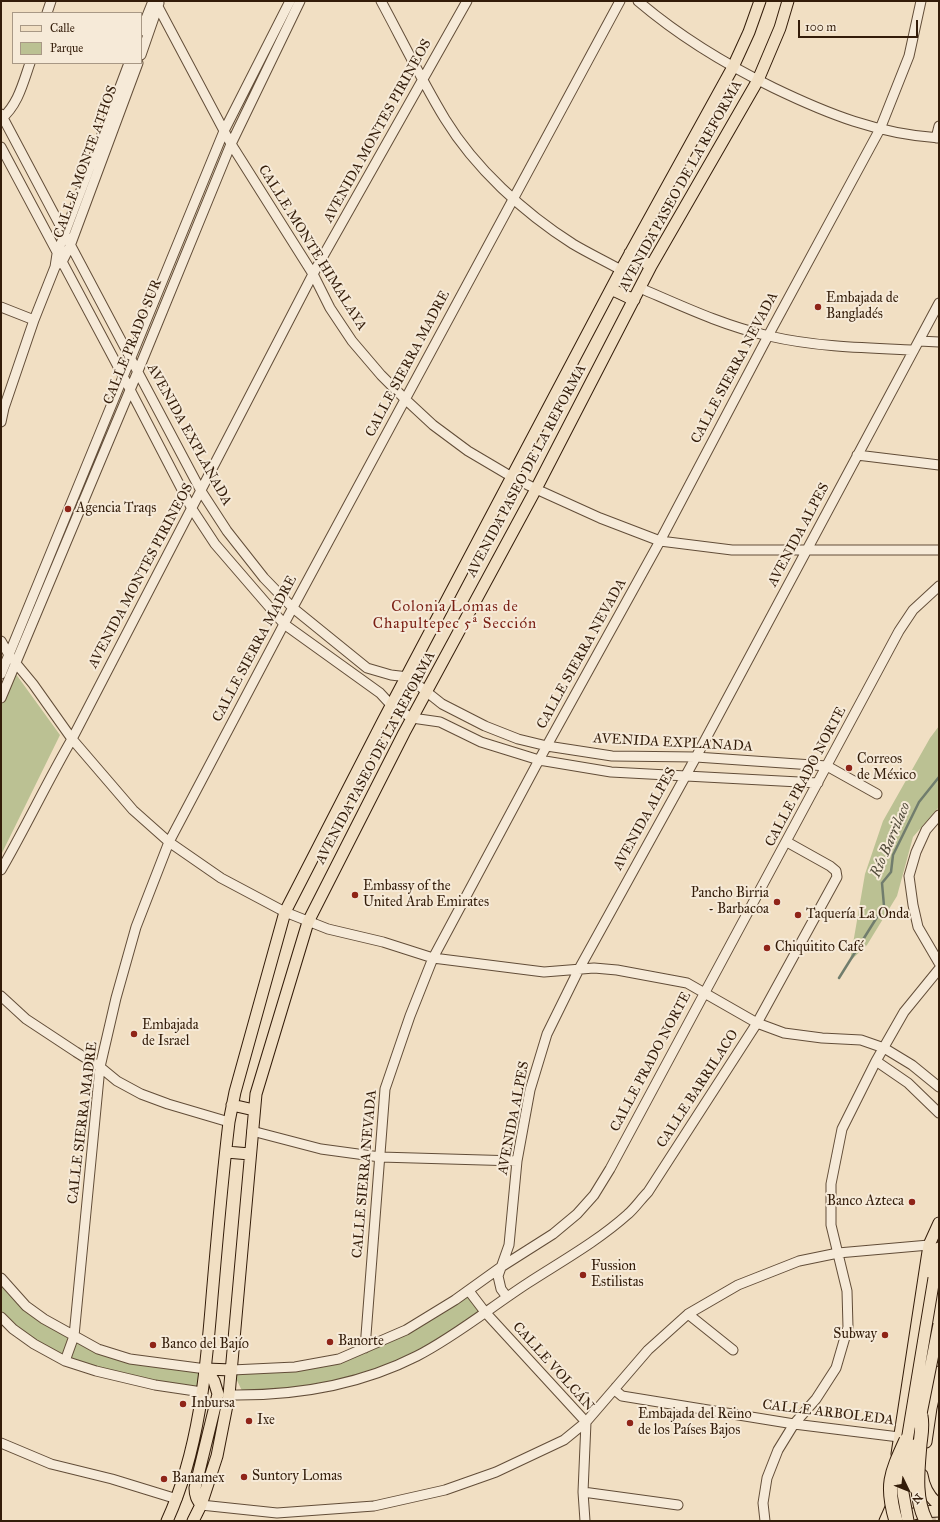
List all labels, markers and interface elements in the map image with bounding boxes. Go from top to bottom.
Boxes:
legend [12,12,142,64]
scale bar [800,12,920,38]
text: 100 m [805,20,836,34]
text: Calle [50,21,75,35]
street label: AVENIDA MONTES PIRINEOS [320,36,436,226]
text: Parque [50,41,83,55]
street label: AVENIDA PASEO DE LA REFORMA [616,78,746,294]
street label: CALLE MONTE ATHOS [51,83,121,241]
street label: CALLE MONTE HIMALAYA [254,162,370,334]
street label: CALLE PRADO SUR [100,277,166,407]
street label: CALLE SIERRA MADRE [362,288,454,440]
street label: CALLE SIERRA NEVADA [688,289,782,447]
place label: Embajada de Bangladés [826,291,899,324]
marker: Embajada de Bangladés [813,302,823,312]
street label: AVENIDA EXPLANADA [143,361,235,509]
street label: AVENIDA PASEO DE LA REFORMA [464,362,590,580]
street label: AVENIDA ALPES [765,480,833,590]
street label: AVENIDA MONTES PIRINEOS [85,481,197,671]
place label: Agencia Traqs [76,501,156,517]
marker: Agencia Traqs [63,504,73,514]
street label: CALLE SIERRA MADRE [209,573,301,725]
street label: CALLE SIERRA NEVADA [534,576,630,732]
district label: Colonia Lomas de Chapultepec 5ª Sección [384,598,526,633]
street label: AVENIDA PASEO DE LA REFORMA [313,649,439,867]
street label: CALLE PRADO NORTE [762,704,850,850]
street label: AVENIDA EXPLANADA [593,730,753,756]
place label: Correos de México [857,752,916,784]
marker: Correos de México [844,763,854,773]
street label: AVENIDA ALPES [610,765,680,873]
water label: Río Barrilaco [867,800,915,880]
place label: Embassy of the United Arab Emirates [363,879,489,912]
place label: Pancho Birria - Barbacoa [691,886,769,918]
marker: Embassy of the United Arab Emirates [350,890,360,900]
marker: Pancho Birria - Barbacoa [772,897,782,907]
place label: Taquería La Onda [806,907,909,923]
marker: Taquería La Onda [793,910,803,920]
place label: Chiquitito Café [775,940,864,956]
marker: Chiquitito Café [762,943,772,953]
street label: CALLE PRADO NORTE [607,989,695,1135]
place label: Embajada de Israel [142,1018,199,1050]
street label: CALLE BARRILACO [654,1027,742,1151]
marker: Embajada de Israel [129,1029,139,1039]
street label: CALLE SIERRA MADRE [65,1041,101,1205]
street label: AVENIDA ALPES [495,1060,533,1176]
street label: CALLE SIERRA NEVADA [349,1089,381,1259]
place label: Banco Azteca [827,1194,904,1210]
marker: Banco Azteca [907,1197,917,1207]
place label: Fussion Estilistas [591,1259,644,1292]
marker: Fussion Estilistas [578,1270,588,1280]
street label: CALLE VOLCÁN [509,1319,597,1415]
place label: Subway [833,1327,877,1343]
marker: Subway [880,1330,890,1340]
place label: Banorte [338,1334,384,1350]
place label: Banco del Bajío [161,1337,249,1353]
marker: Banorte [325,1337,335,1347]
marker: Banco del Bajío [148,1340,158,1350]
place label: Inbursa [191,1396,235,1412]
street label: CALLE ARBOLEDA [761,1397,895,1429]
marker: Inbursa [178,1399,188,1409]
place label: Embajada del Reino de los Países Bajos [638,1407,752,1440]
place label: Ixe [257,1413,275,1429]
marker: Ixe [244,1416,254,1426]
marker: Embajada del Reino de los Países Bajos [625,1418,635,1428]
place label: Suntory Lomas [252,1469,342,1485]
north arrow [888,1470,928,1510]
place label: Banamex [172,1471,224,1487]
marker: Suntory Lomas [239,1472,249,1482]
marker: Banamex [159,1474,169,1484]
text: N [909,1491,925,1506]

